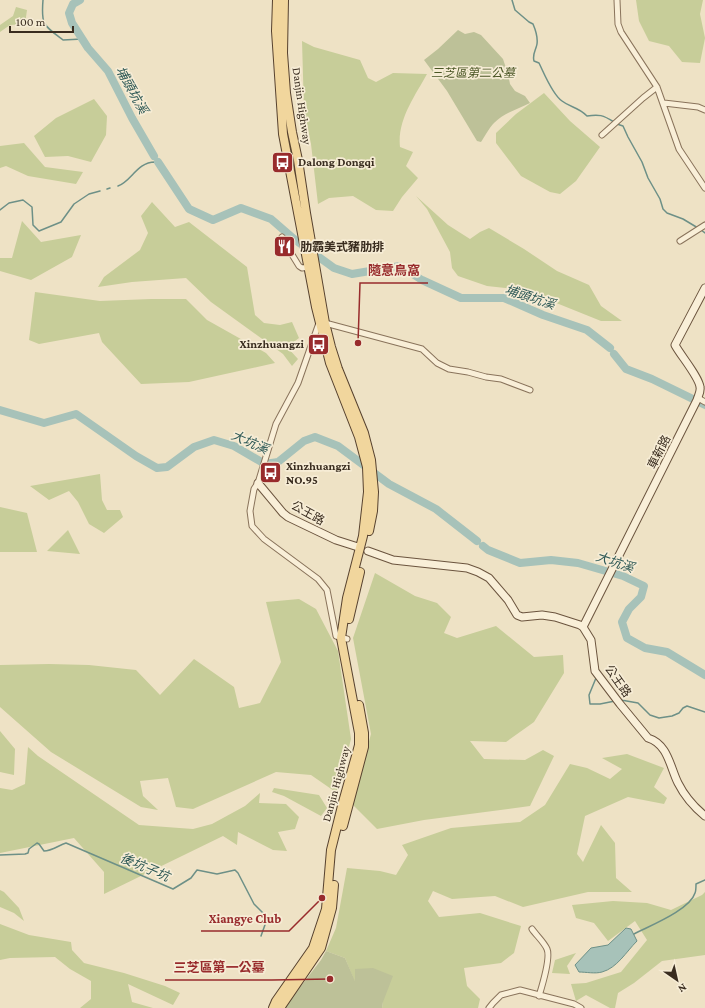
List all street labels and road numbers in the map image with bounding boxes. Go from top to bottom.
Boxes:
street label: Danjin Highway [290,66,314,146]
street label: 車新路 [645,433,673,471]
street label: 公王路 [289,498,327,528]
street label: 公王路 [602,662,634,700]
street label: Danjin Highway [319,744,353,823]

